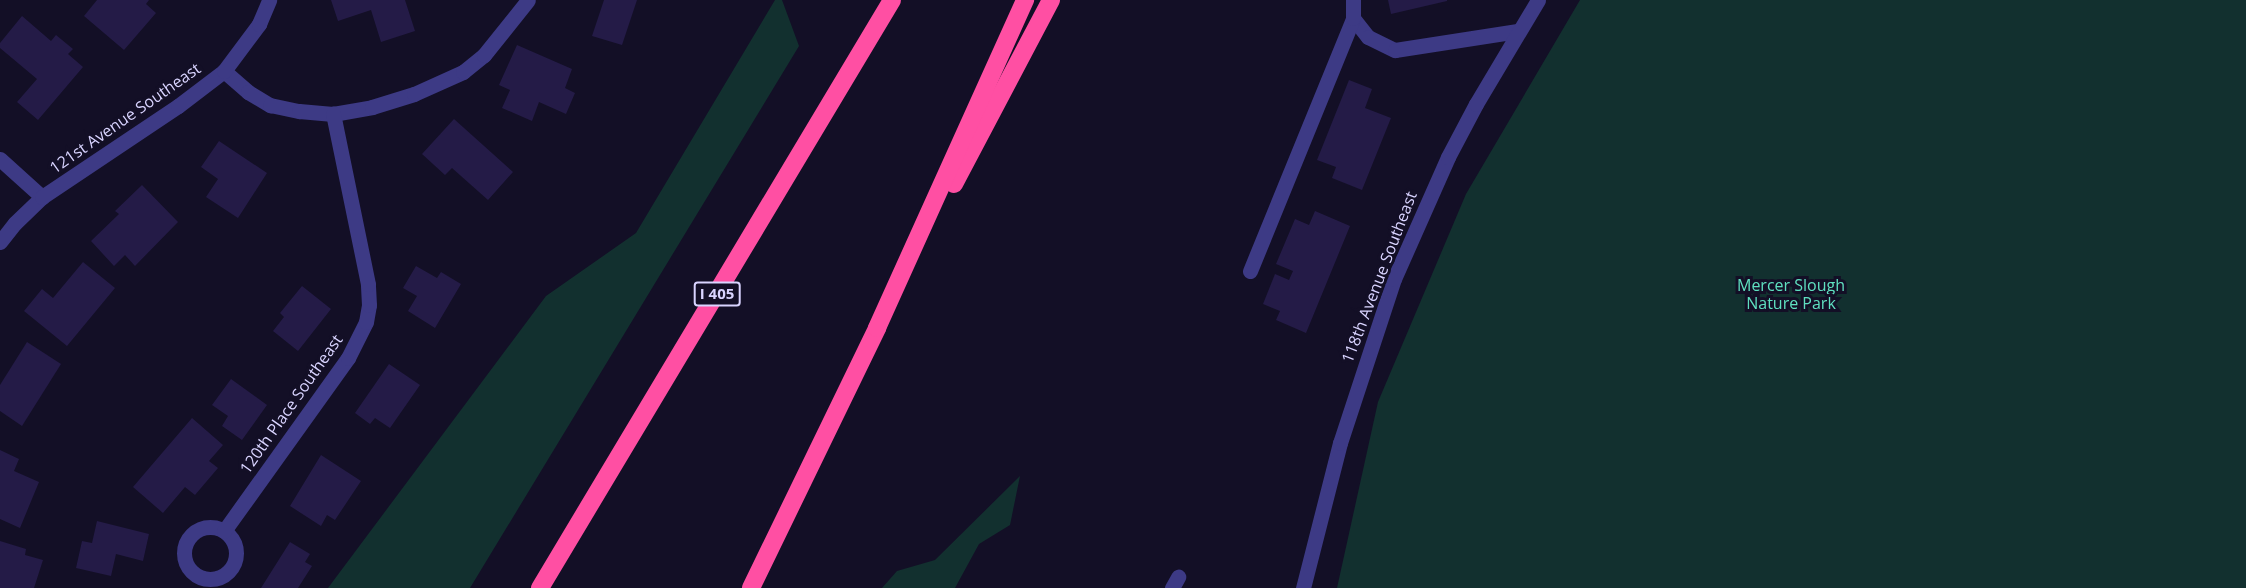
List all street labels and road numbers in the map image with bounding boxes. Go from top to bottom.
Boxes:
street label: 121st Avenue Southeast [46,59,204,177]
street label: 118th Avenue Southeast [1337,189,1421,365]
road number: I 405 [693,282,741,306]
street label: 120th Place Southeast [236,331,346,477]

